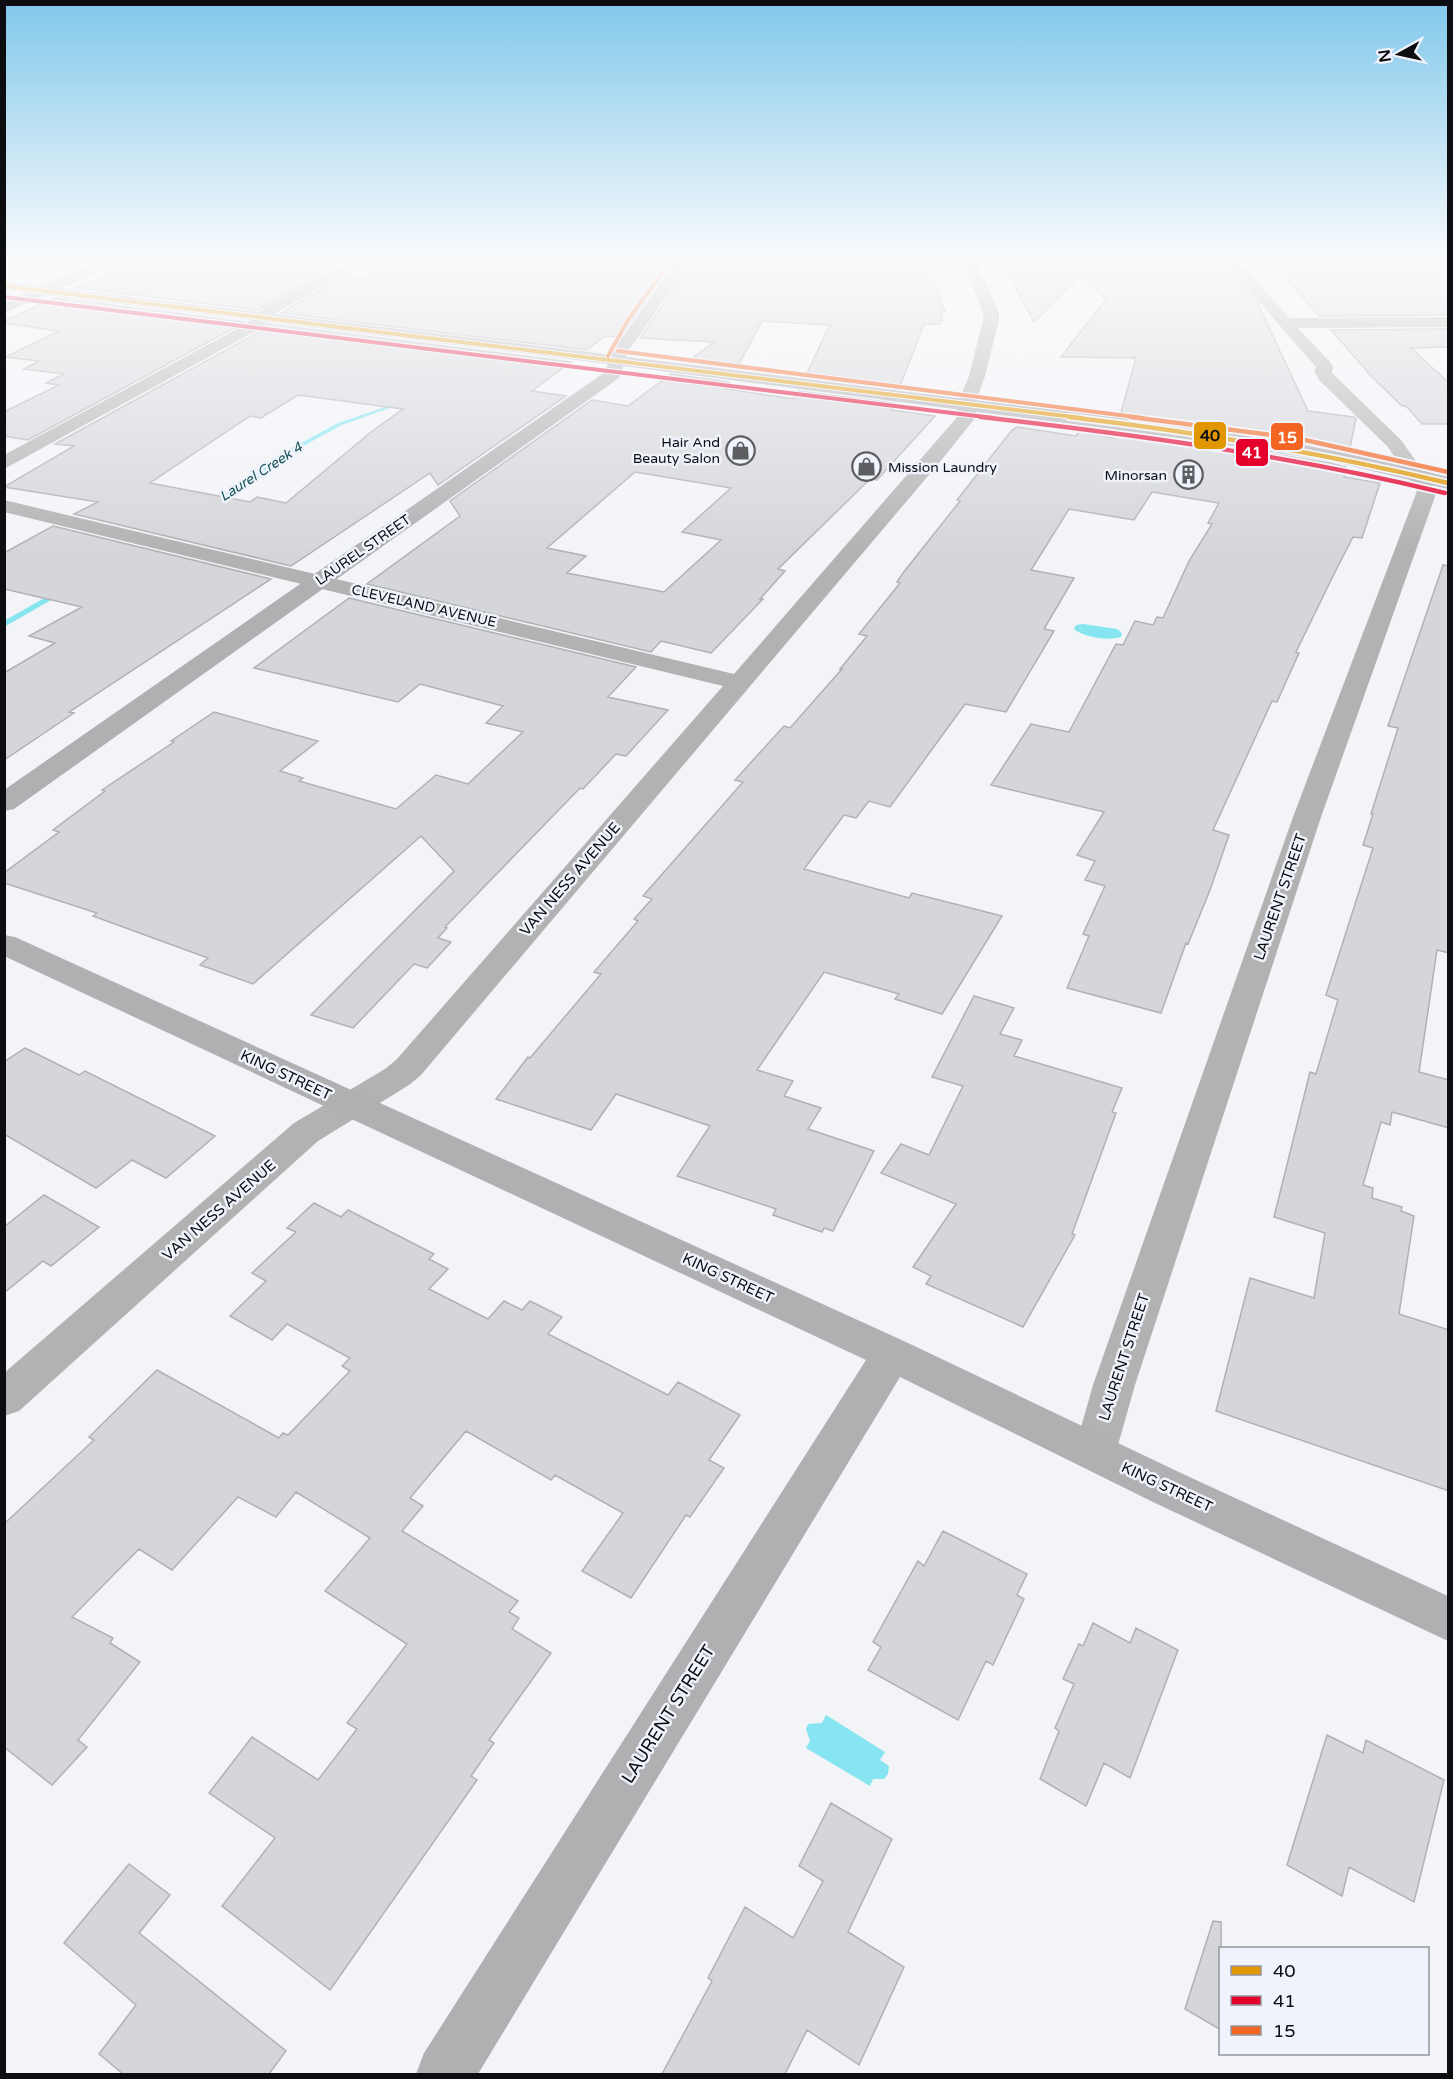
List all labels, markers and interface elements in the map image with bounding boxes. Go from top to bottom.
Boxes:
north arrow [1369,24,1429,84]
text: N [1374,48,1396,64]
line badge: 40 [1193,421,1227,450]
line badge: 15 [1270,422,1304,451]
text: 40 [1200,426,1220,446]
text: 15 [1277,428,1297,448]
place label: Hair And Beauty Salon [633,434,720,467]
shop icon: Hair And Beauty Salon [725,434,757,466]
water label: Laurel Creek 4 [216,438,307,505]
line badge: 41 [1235,438,1269,467]
text: 41 [1242,443,1262,463]
shop icon: Mission Laundry [851,451,883,483]
place label: Mission Laundry [888,459,998,476]
building icon: Minorsan [1172,459,1204,491]
place label: Minorsan [1105,467,1167,484]
street label: LAUREL STREET [312,511,414,589]
street label: CLEVELAND AVENUE [350,581,498,631]
street label: VAN NESS AVENUE [516,819,624,939]
street label: LAURENT STREET [1250,831,1310,963]
street label: KING STREET [238,1046,334,1104]
street label: VAN NESS AVENUE [159,1156,279,1264]
street label: KING STREET [680,1249,776,1307]
street label: LAURENT STREET [1095,1291,1153,1423]
street label: KING STREET [1119,1458,1215,1516]
street label: LAURENT STREET [616,1641,720,1787]
legend [1219,1947,1429,2055]
text: 40 [1273,1960,1296,1982]
text: 41 [1273,1990,1296,2012]
text: 15 [1273,2020,1296,2042]

